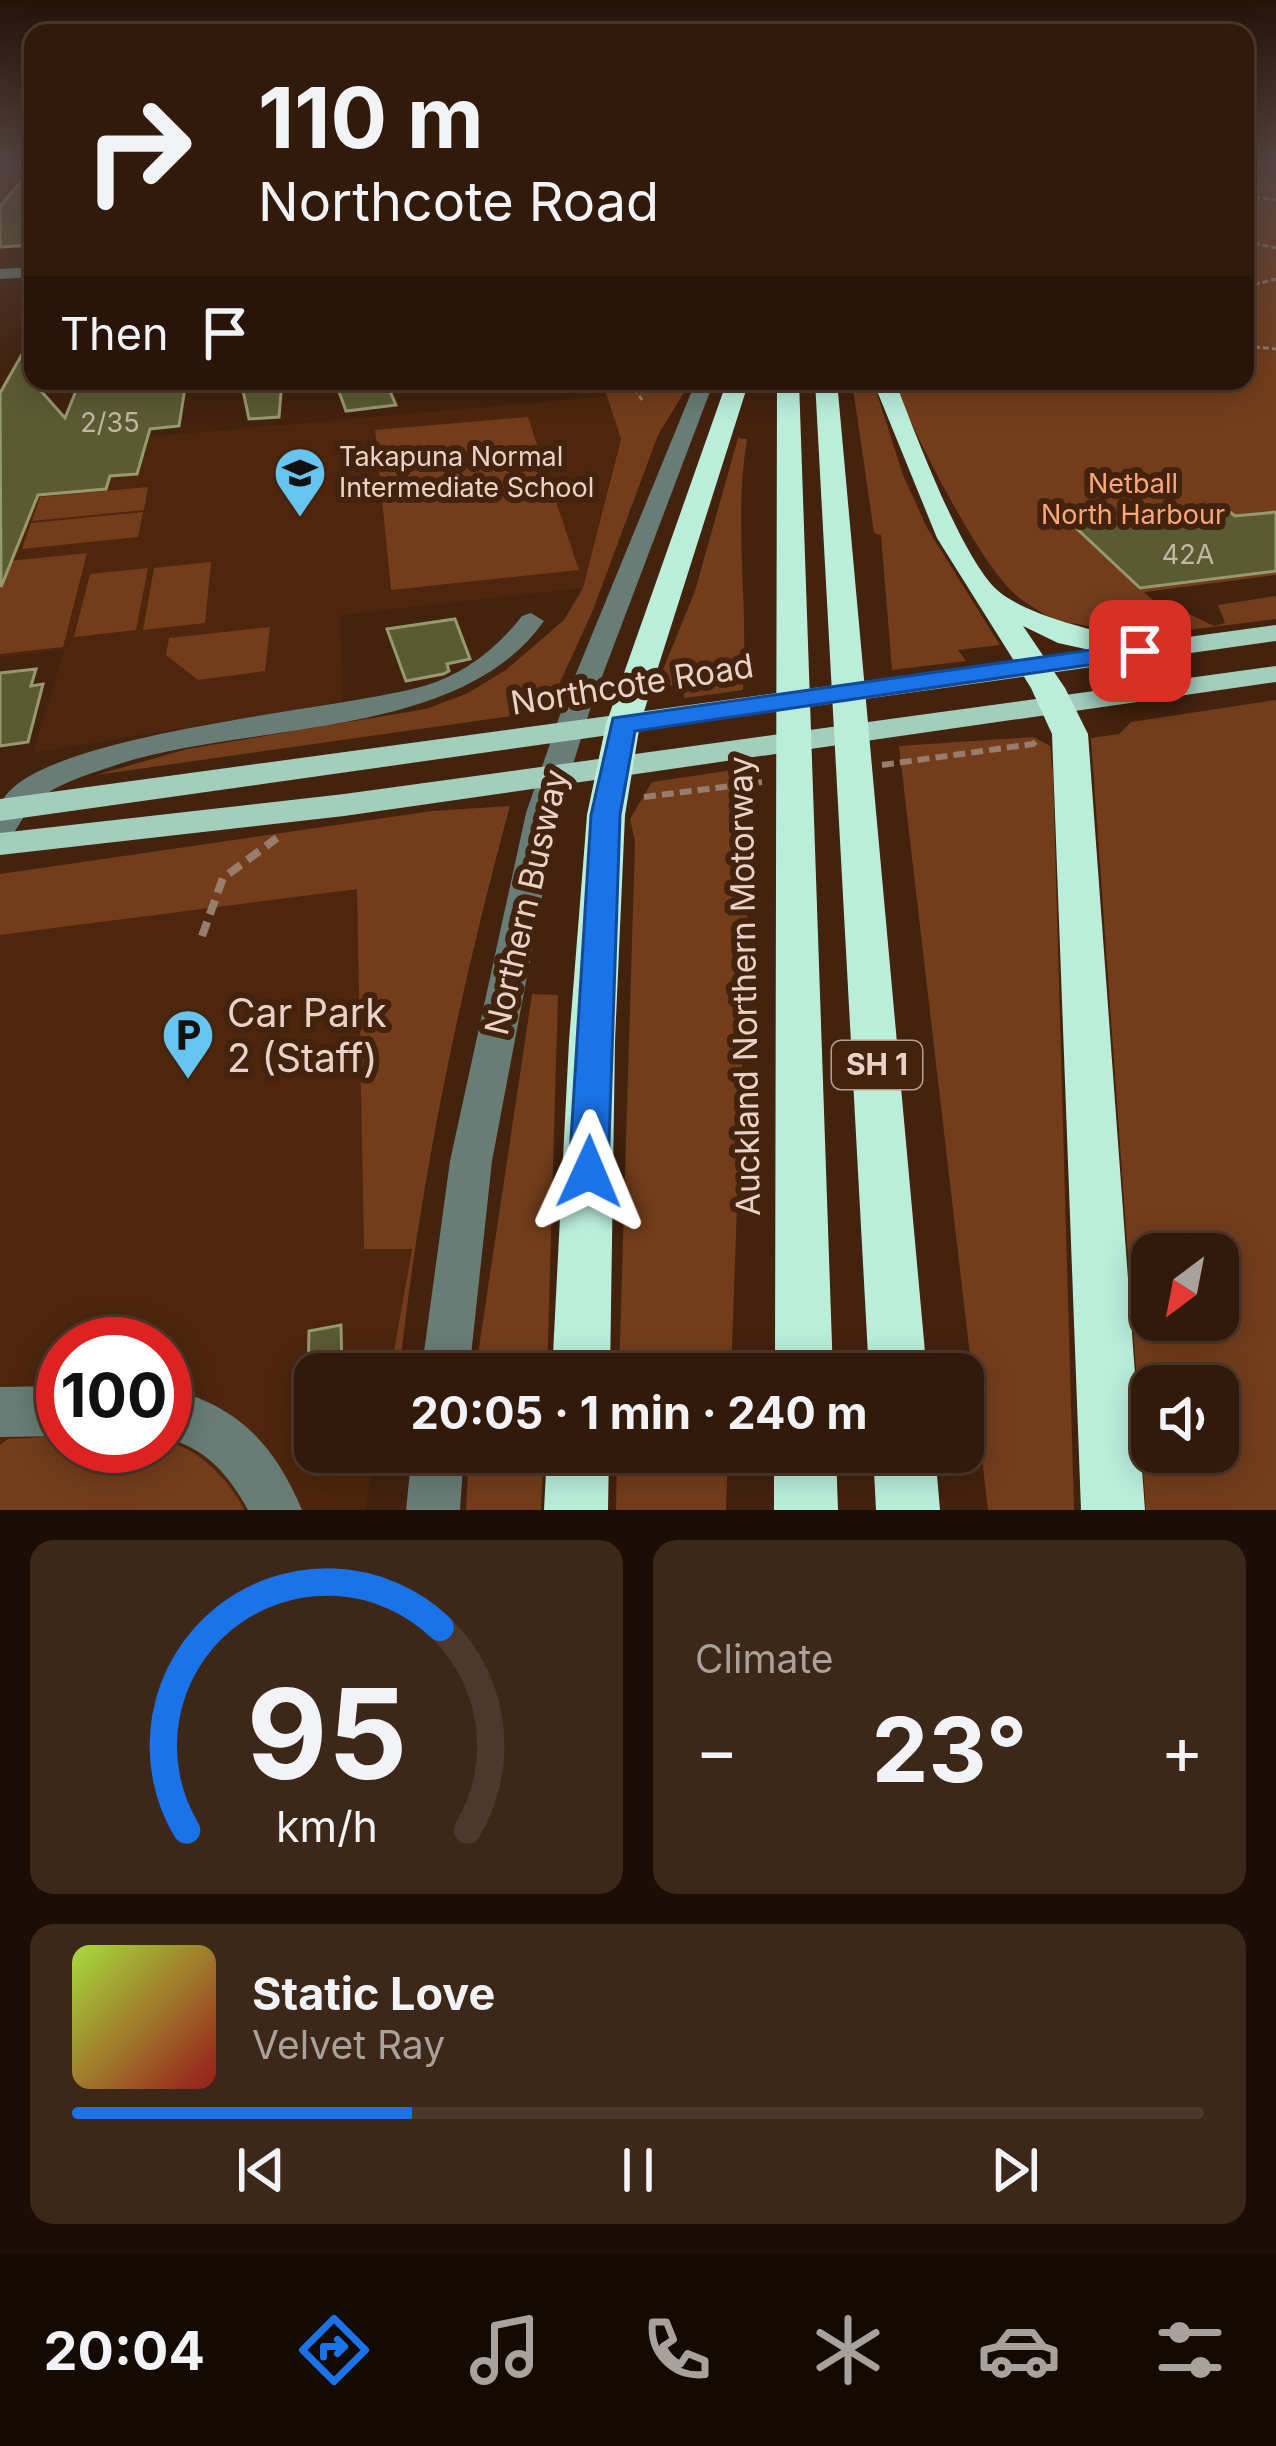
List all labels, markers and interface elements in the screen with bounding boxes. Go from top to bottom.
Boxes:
text: 110 m [258,67,484,168]
icon: right [60,72,216,228]
text: Northcote Road [258,169,659,234]
icon: arrive [192,300,258,366]
text: Then [60,306,168,361]
house number: 2/35 [80,406,140,439]
place label: Takapuna Normal Intermediate School [339,440,594,504]
school or university icon: Takapuna Normal Intermediate School [272,445,328,519]
park label: Netball North Harbour [1041,467,1225,531]
house number: 42A [1162,538,1214,571]
pin [1089,600,1191,702]
icon: arrive [1107,618,1173,684]
street label: Northcote Road [508,645,756,723]
street label: Auckland Northern Motorway [720,756,768,1216]
street label: Northern Busway [476,765,576,1039]
place label: Car Park 2 (Staff) [227,989,387,1081]
parking icon: Car Park 2 (Staff) [160,1007,216,1081]
road number: SH 1 [832,1041,922,1089]
position arrow [526,1109,652,1235]
north arrow [1131,1233,1239,1341]
map controls [1131,1233,1239,1473]
speed limit sign: 100 [36,1317,192,1473]
button: sound [1131,1365,1239,1473]
text: 20:05 · 1 min · 240 m [411,1385,868,1440]
text: Climate [695,1635,834,1682]
text: 95 [246,1658,407,1809]
text: 23° [872,1695,1027,1804]
text: − [695,1710,739,1790]
text: + [1160,1710,1204,1790]
text: km/h [276,1800,377,1852]
text: Static Love [252,1966,495,2021]
text: Velvet Ray [252,2021,445,2068]
icon: previous [228,2137,294,2203]
icon: pause [605,2137,671,2203]
icon: next [982,2137,1048,2203]
icon: directions [292,2308,376,2392]
icon: music [463,2308,547,2392]
icon: phone [635,2308,719,2392]
icon: climate [806,2308,890,2392]
icon: car [977,2308,1061,2392]
icon: filters [1148,2308,1232,2392]
text: 20:04 [44,2318,205,2383]

